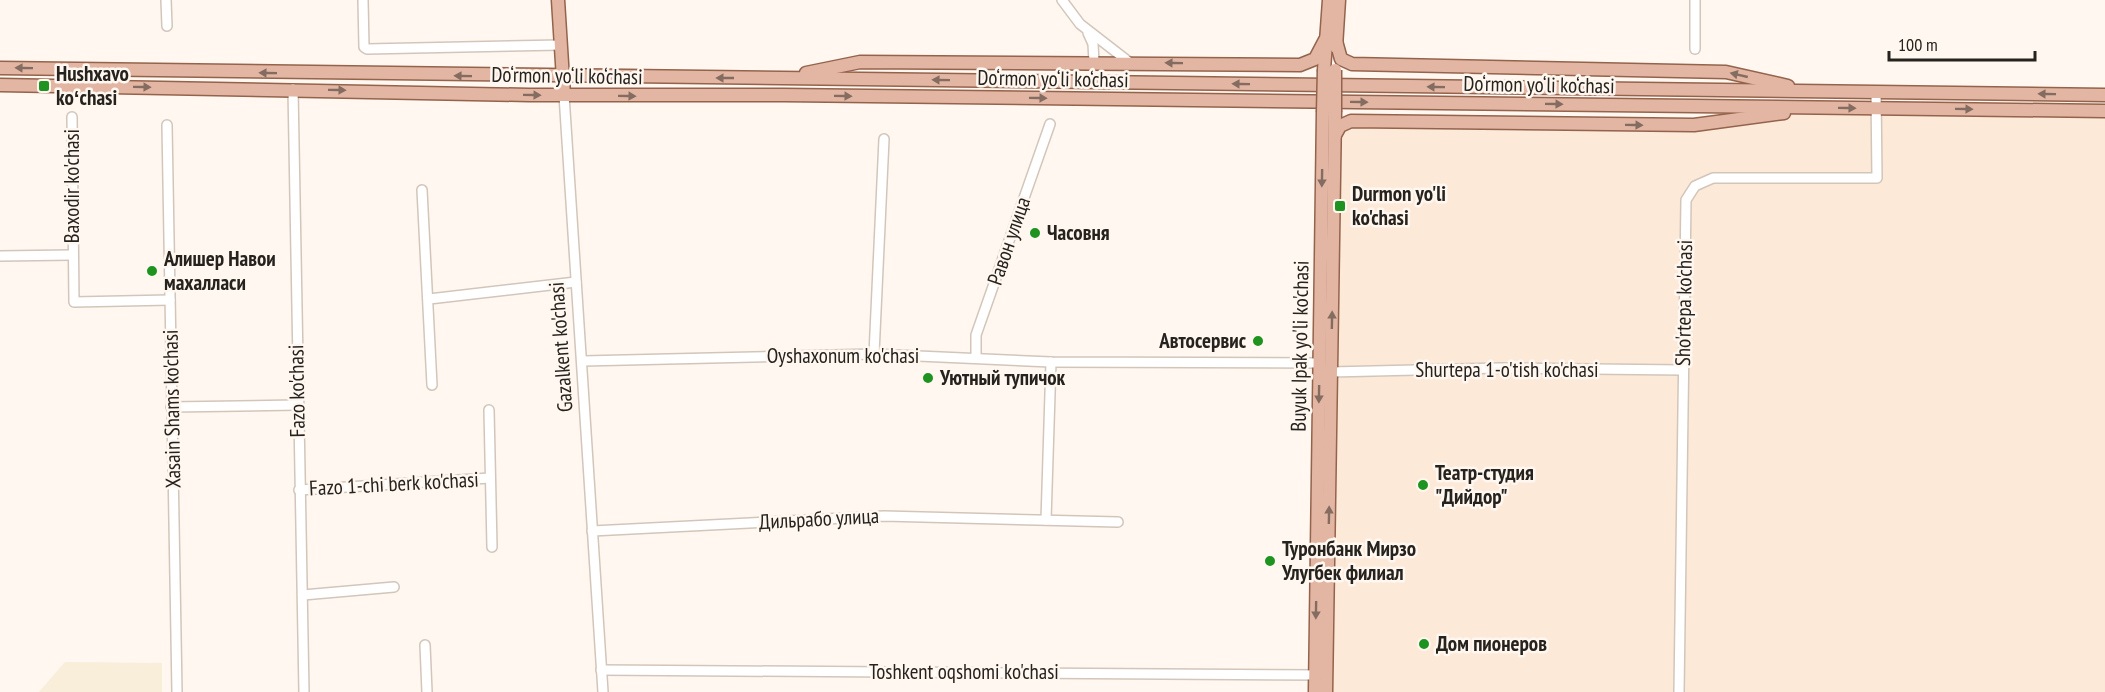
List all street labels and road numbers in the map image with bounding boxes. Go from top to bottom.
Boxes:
street label: Do‘rmon yo‘li ko‘chasi [491,61,643,90]
street label: Do‘rmon yo‘li ko‘chasi [977,64,1129,93]
street label: Do‘rmon yo‘li ko‘chasi [1463,70,1615,99]
street label: Baxodir ko'chasi [58,129,85,243]
street label: Равон улица [981,193,1036,288]
street label: Sho'rtepa ko'chasi [1669,240,1698,366]
street label: Buyuk Ipak yo'li ko'chasi [1285,260,1314,432]
street label: Gazalkent ko'chasi [542,281,579,413]
street label: Xasain Shams ko'chasi [157,329,186,489]
street label: Oyshaxonum ko'chasi [767,342,919,369]
street label: Fazo ko'chasi [282,344,311,438]
street label: Shurtepa 1-o'tish ko'chasi [1415,356,1599,383]
street label: Fazo 1-chi berk ko'chasi [309,466,479,501]
street label: Дильрабо улица [758,502,880,535]
street label: Toshkent oqshomi ko'chasi [869,658,1059,685]

